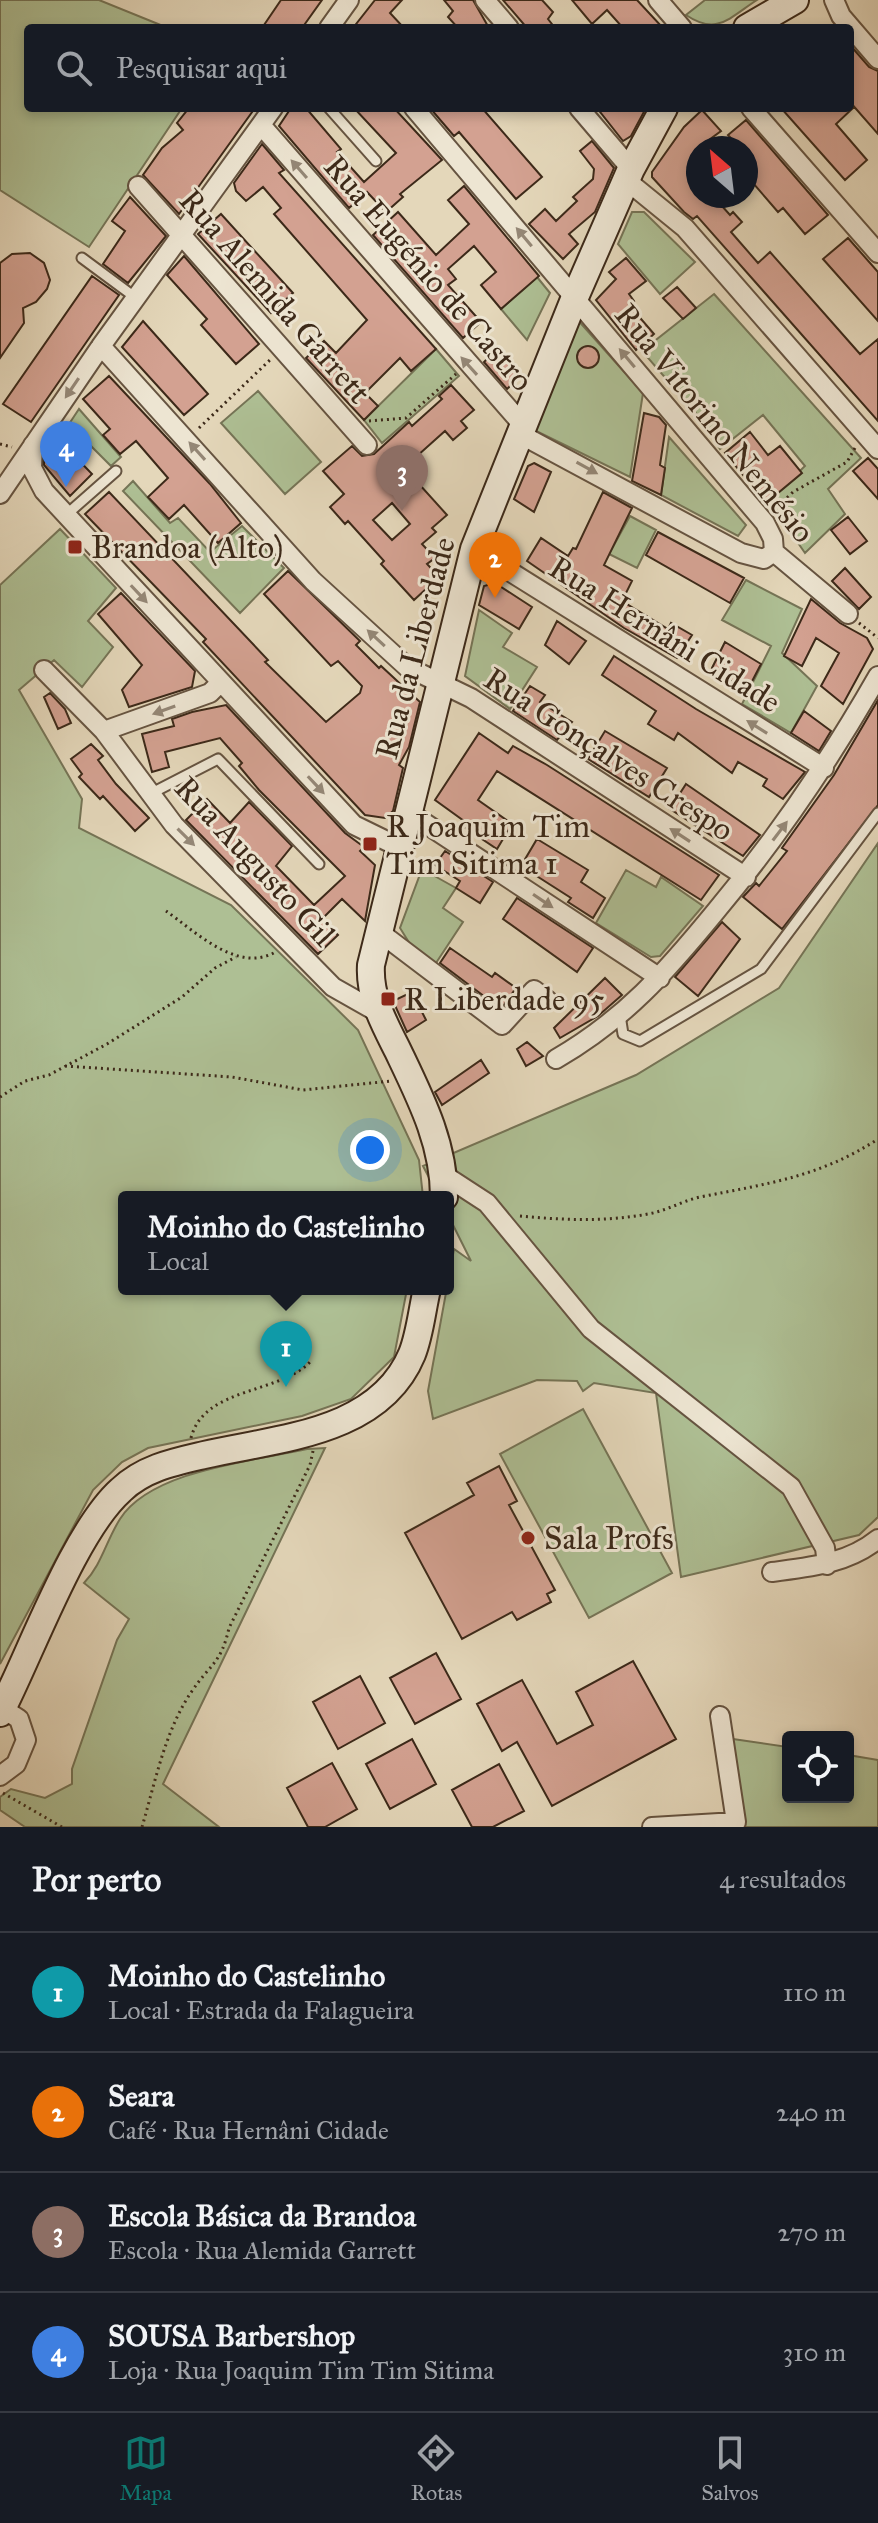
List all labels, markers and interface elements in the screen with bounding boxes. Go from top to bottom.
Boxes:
search box [24,24,854,112]
icon: search [52,46,96,90]
text: Pesquisar aqui [116,50,287,86]
north arrow [686,136,758,208]
street label: Rua Eugénio de Castro [316,147,542,399]
one-way arrow [291,160,308,180]
street label: Rua Alemida Garrett [171,181,379,412]
one-way arrow [516,228,533,248]
street label: Rua Vitorino Nemésio [606,296,823,551]
one-way arrow [619,349,636,369]
one-way arrow [461,357,478,377]
one-way arrow [65,377,80,398]
pin: 4 [40,421,92,487]
one-way arrow [188,441,206,460]
pin: 3 [376,445,428,511]
one-way arrow [576,461,599,475]
place label: Brandoa (Alto) [91,528,283,567]
pin: 2 [469,532,521,598]
street label: Rua da Liberdade [367,533,464,763]
marker: Brandoa (Alto) [66,538,84,556]
street label: Rua Hernâni Cidade [542,548,788,721]
one-way arrow [130,584,148,603]
one-way arrow [367,630,386,648]
street label: Rua Gonçalves Crespo [477,659,741,850]
one-way arrow [152,704,176,716]
one-way arrow [746,721,768,735]
street label: Rua Augusto Gil [166,769,343,954]
one-way arrow [307,775,325,794]
place label: R Joaquim Tim Tim Sitima 1 [386,807,590,883]
one-way arrow [772,821,788,842]
one-way arrow [176,827,195,846]
one-way arrow [669,828,690,843]
marker: R Joaquim Tim Tim Sitima 1 [361,835,379,853]
one-way arrow [532,893,553,908]
place label: R Liberdade 95 [404,980,604,1019]
marker: R Liberdade 95 [379,990,397,1008]
your location [350,1130,390,1170]
popup [118,1191,454,1295]
text: Moinho do Castelinho [147,1209,425,1245]
text: Local [147,1245,209,1277]
pin: 1 [260,1321,312,1387]
place label: Sala Profs [544,1519,674,1558]
marker: Sala Profs [519,1529,537,1547]
map controls [782,1731,854,1803]
button: locate [782,1731,854,1803]
text: Por perto [32,1859,161,1900]
text: 4 resultados [719,1863,846,1895]
text: Moinho do Castelinho [108,1958,385,1994]
text: 1 [53,1976,63,2008]
text: 110 m [783,1976,846,2008]
text: Local · Estrada da Falagueira [108,1994,414,2026]
text: Seara [108,2078,174,2114]
text: 2 [52,2096,64,2128]
text: 240 m [776,2096,846,2128]
text: Café · Rua Hernâni Cidade [108,2114,389,2146]
text: Escola Básica da Brandoa [108,2198,416,2234]
text: 3 [53,2216,63,2248]
text: 270 m [777,2216,846,2248]
text: Escola · Rua Alemida Garrett [108,2234,416,2266]
text: SOUSA Barbershop [108,2318,355,2354]
text: 4 [51,2336,65,2368]
text: 310 m [783,2336,846,2368]
text: Loja · Rua Joaquim Tim Tim Sitima [108,2354,494,2386]
tab: Mapa [119,2431,172,2506]
tab: Rotas [411,2431,462,2506]
tab: Salvos [701,2431,759,2506]

